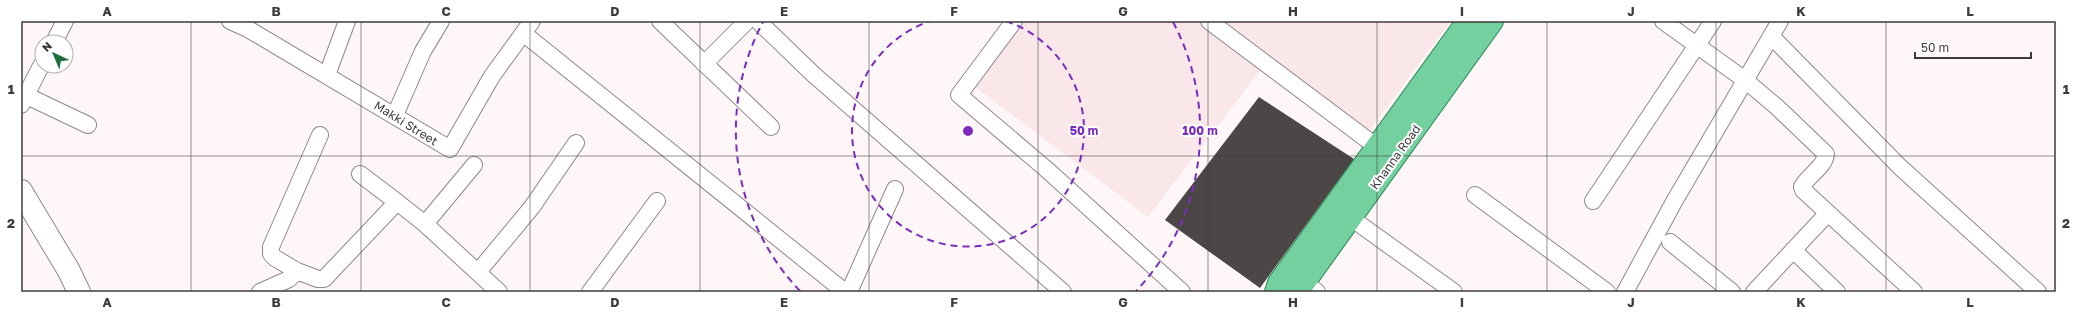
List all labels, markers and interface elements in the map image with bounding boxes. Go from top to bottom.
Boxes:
text: A [102,3,112,19]
text: B [271,3,281,19]
text: C [441,3,451,19]
text: D [610,3,620,19]
text: E [780,3,788,19]
text: F [950,3,958,19]
text: G [1118,3,1128,19]
text: H [1288,3,1298,19]
text: I [1460,3,1464,19]
text: J [1627,3,1635,19]
text: K [1796,3,1806,19]
text: L [1966,3,1974,19]
north arrow [34,34,74,74]
scale bar [1915,34,2031,60]
text: N [39,39,54,54]
text: 50 m [1921,40,1949,55]
text: 1 [8,81,15,97]
text: 1 [2063,81,2070,97]
street label: Makki Street [371,97,441,149]
street label: Khanna Road [1366,122,1424,192]
text: 50 m [1070,123,1098,138]
text: 100 m [1182,123,1218,138]
centre of rings [961,124,975,138]
text: 2 [7,215,15,231]
text: 2 [2062,215,2070,231]
text: A [102,294,112,310]
text: B [271,294,281,310]
text: C [441,294,451,310]
text: D [610,294,620,310]
text: E [780,294,788,310]
text: F [950,294,958,310]
text: G [1118,294,1128,310]
text: H [1288,294,1298,310]
text: I [1460,294,1464,310]
text: J [1627,294,1635,310]
text: K [1796,294,1806,310]
text: L [1966,294,1974,310]

